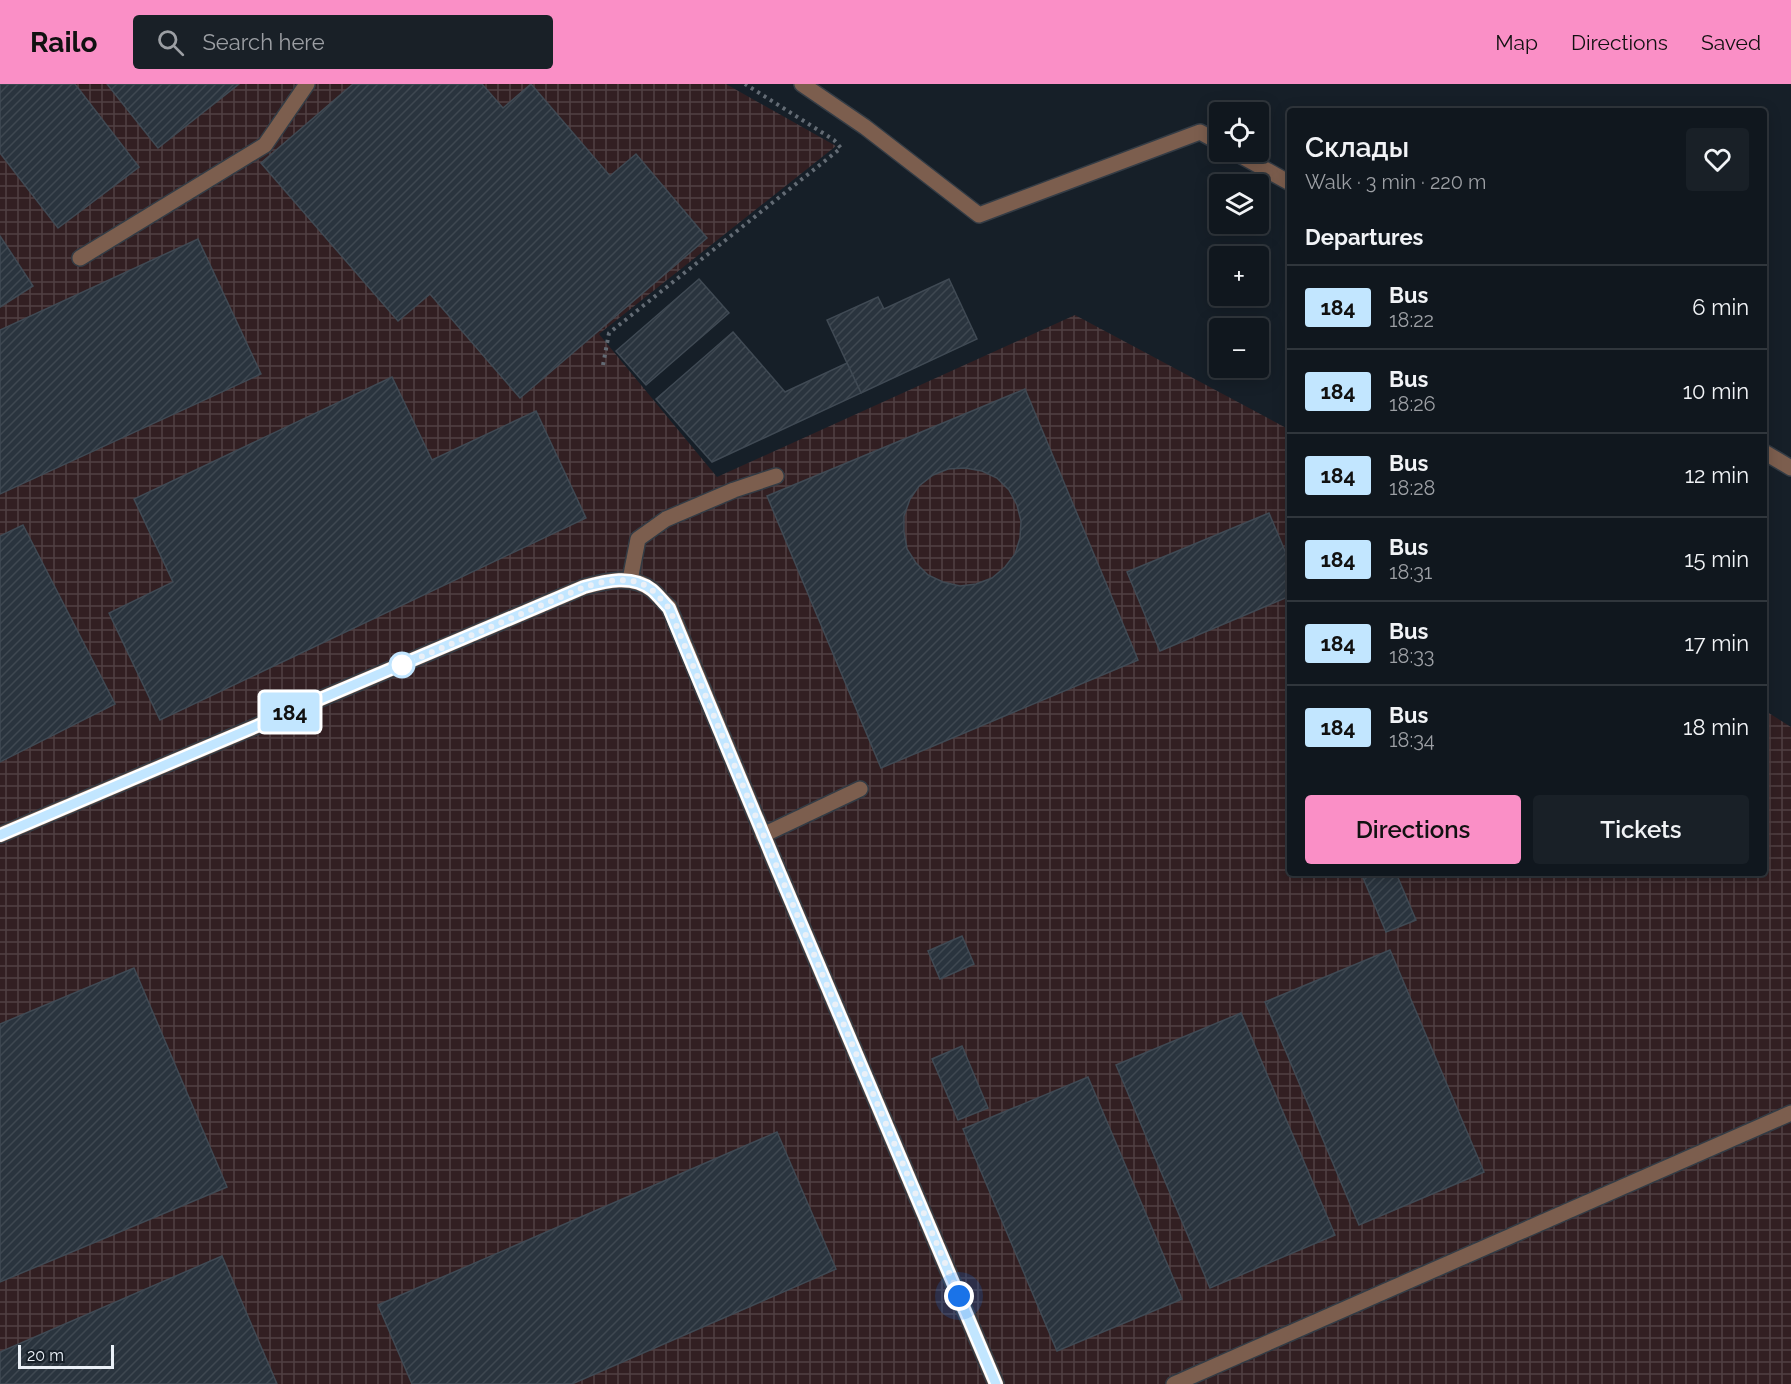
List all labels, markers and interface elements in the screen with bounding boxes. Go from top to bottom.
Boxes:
search box [133,15,553,69]
text: Railo [30,26,97,59]
icon: search [154,26,187,59]
text: Search here [202,29,325,55]
text: Map [1495,30,1538,55]
text: Directions [1571,30,1668,55]
text: Saved [1701,30,1761,55]
map controls [1209,102,1269,378]
button: locate [1209,102,1269,162]
button: heart [1686,128,1749,191]
text: Склады [1305,131,1409,164]
text: Walk · 3 min · 220 m [1305,170,1487,194]
button: layers [1209,174,1269,234]
text: Departures [1305,224,1423,250]
button: + [1209,246,1269,306]
text: Bus [1389,282,1428,308]
text: 6 min [1692,294,1749,320]
text: 184 [1320,295,1356,320]
text: 18:22 [1389,308,1434,332]
button: − [1209,318,1269,378]
text: Bus [1389,366,1428,392]
text: 10 min [1683,378,1749,404]
text: 184 [1320,379,1356,404]
text: 18:26 [1389,392,1436,416]
text: Bus [1389,450,1428,476]
text: 12 min [1685,462,1749,488]
text: 184 [1320,463,1356,488]
text: 18:28 [1389,476,1435,500]
text: Bus [1389,534,1428,560]
text: 15 min [1684,546,1749,572]
text: 184 [1320,547,1356,572]
text: 18:31 [1389,560,1432,584]
text: Bus [1389,618,1428,644]
text: 17 min [1684,630,1749,656]
text: 184 [1320,631,1356,656]
text: 18:33 [1389,644,1435,668]
unlabelled marker [389,652,415,678]
line badge: 184 [256,692,324,732]
text: 184 [272,700,308,725]
text: Bus [1389,702,1428,728]
text: 18 min [1683,714,1749,740]
text: 184 [1320,715,1356,740]
text: 18:34 [1389,728,1435,752]
button: Directions [1305,795,1521,864]
button: Tickets [1533,795,1749,864]
your location [944,1281,974,1311]
scale bar [18,1342,114,1370]
text: 20 m [27,1346,64,1365]

